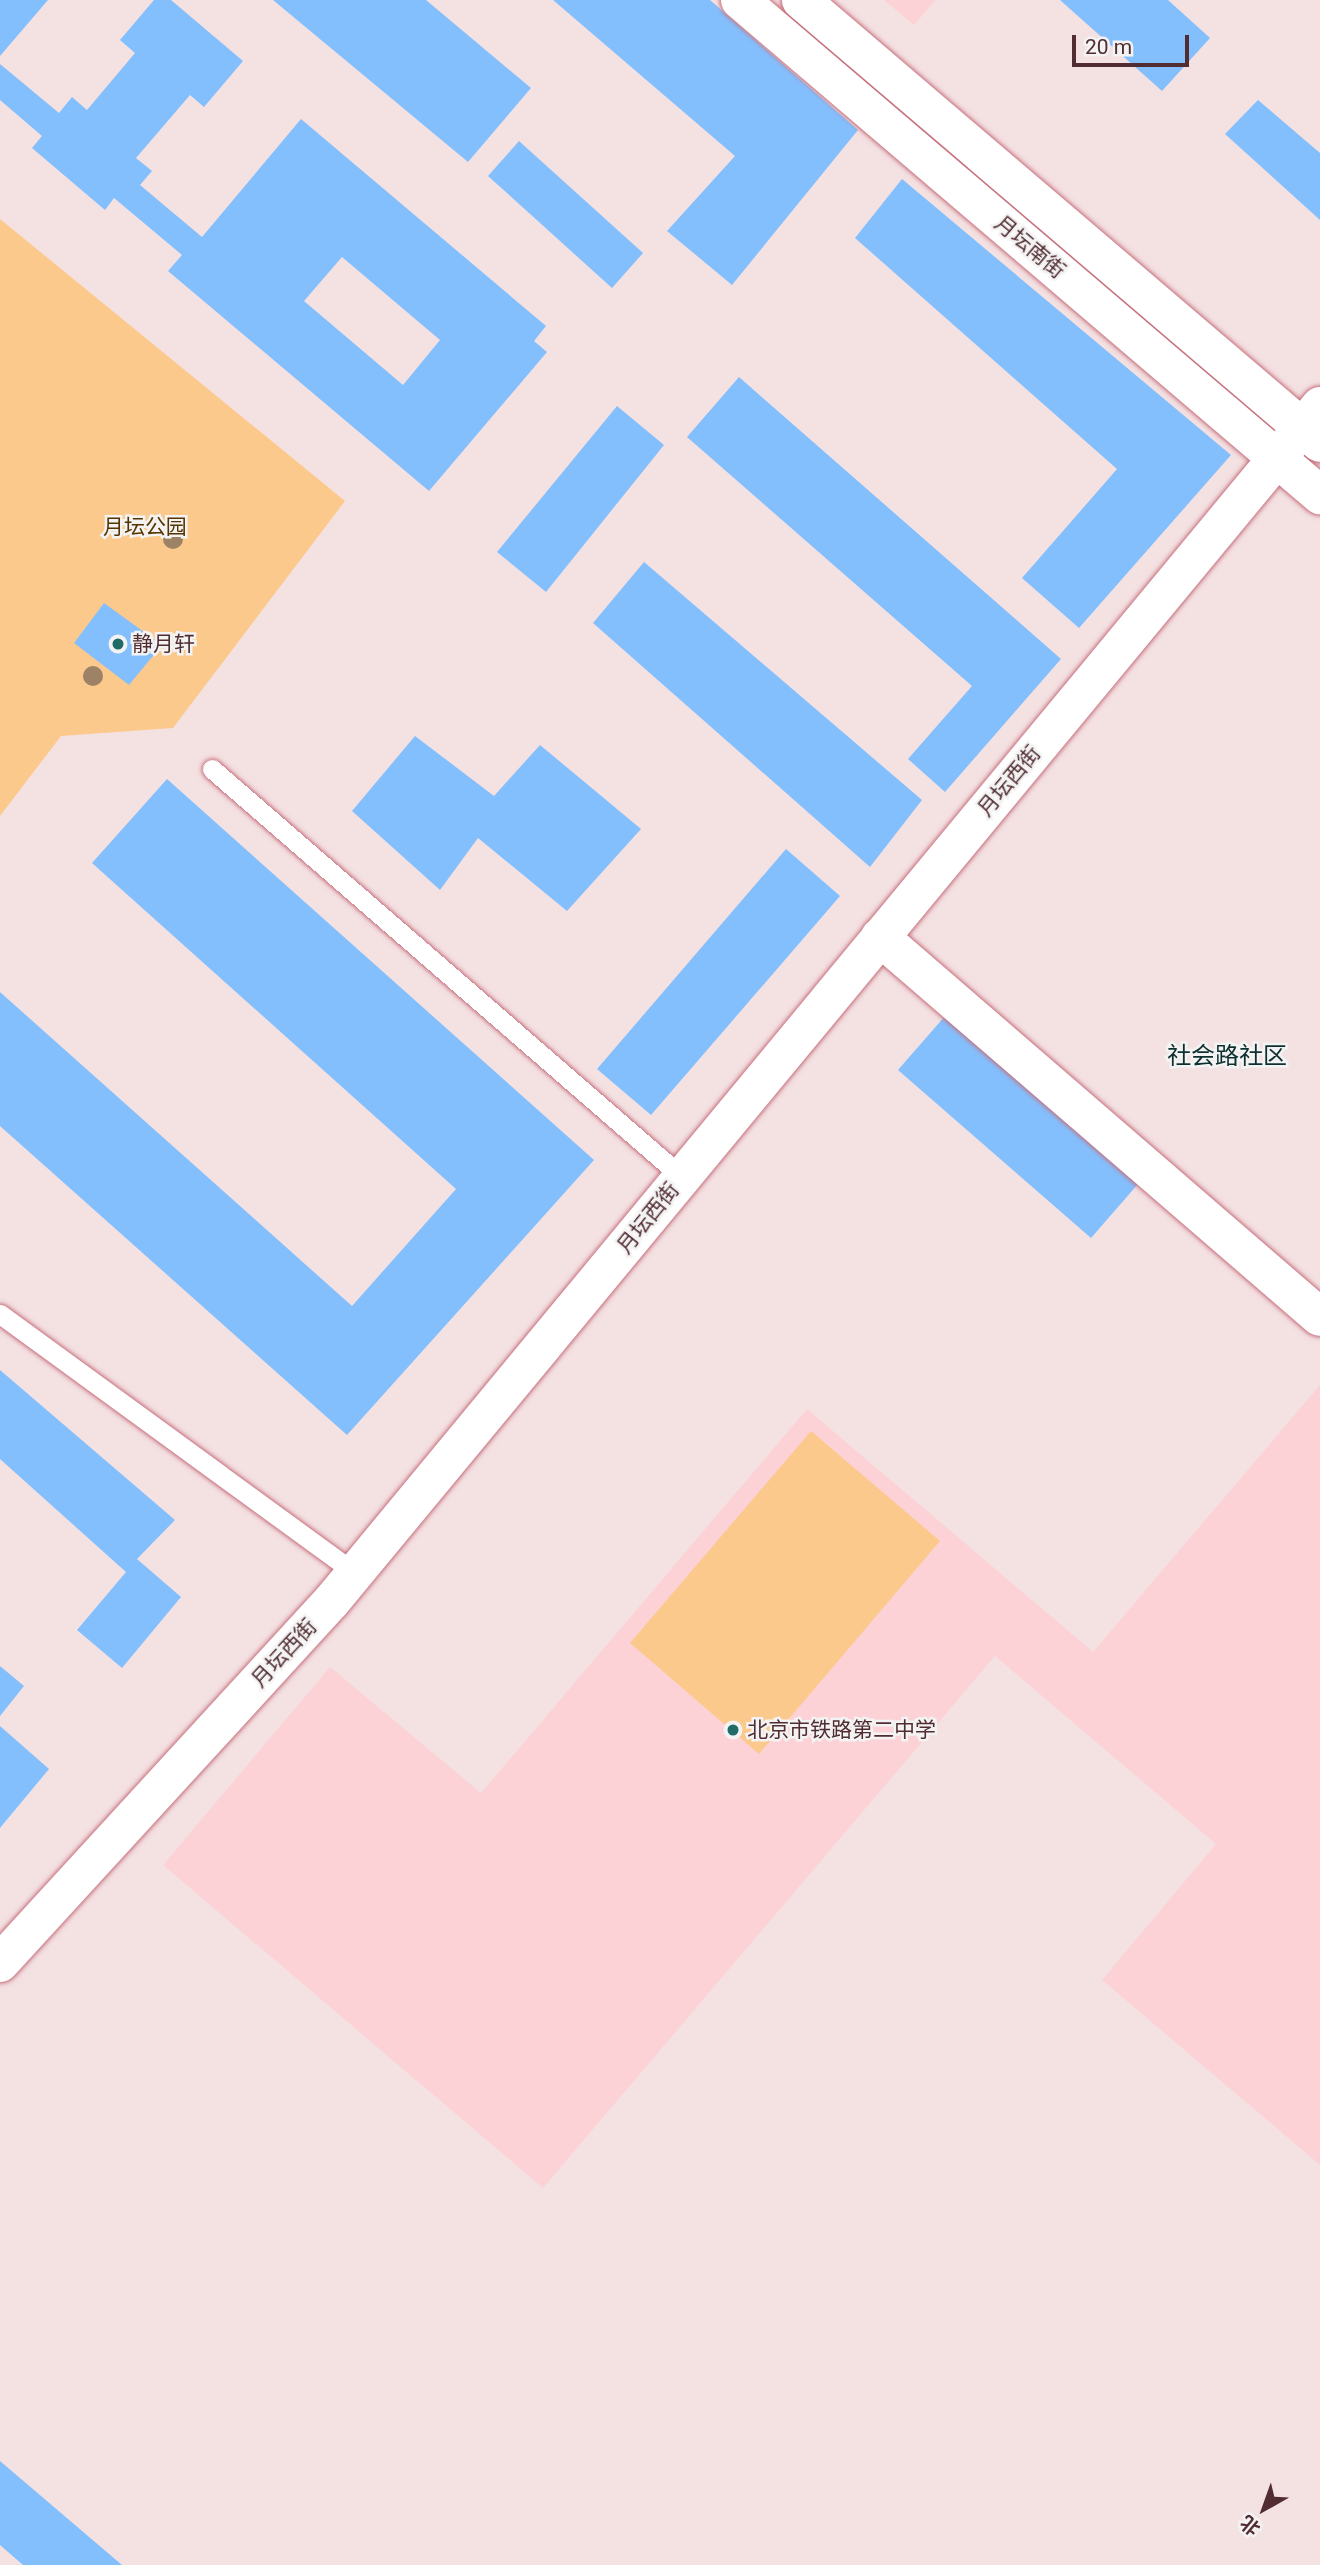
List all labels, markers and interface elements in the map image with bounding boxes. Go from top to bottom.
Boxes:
scale bar [1075,21,1192,65]
text: 20 m [1085,35,1132,59]
street label: 月坛南街 [990,210,1070,284]
park label: 月坛公园 [103,514,187,540]
place label: 静月轩 [132,631,195,657]
marker: 静月轩 [110,636,126,652]
street label: 月坛西街 [972,741,1046,821]
district label: 社会路社区 [1167,1043,1287,1071]
street label: 月坛西街 [612,1177,684,1259]
street label: 月坛西街 [246,1614,322,1692]
place label: 北京市铁路第二中学 [747,1717,936,1743]
marker: 北京市铁路第二中学 [725,1722,741,1738]
north arrow [1229,2474,1299,2544]
text: 北 [1236,2511,1265,2540]

